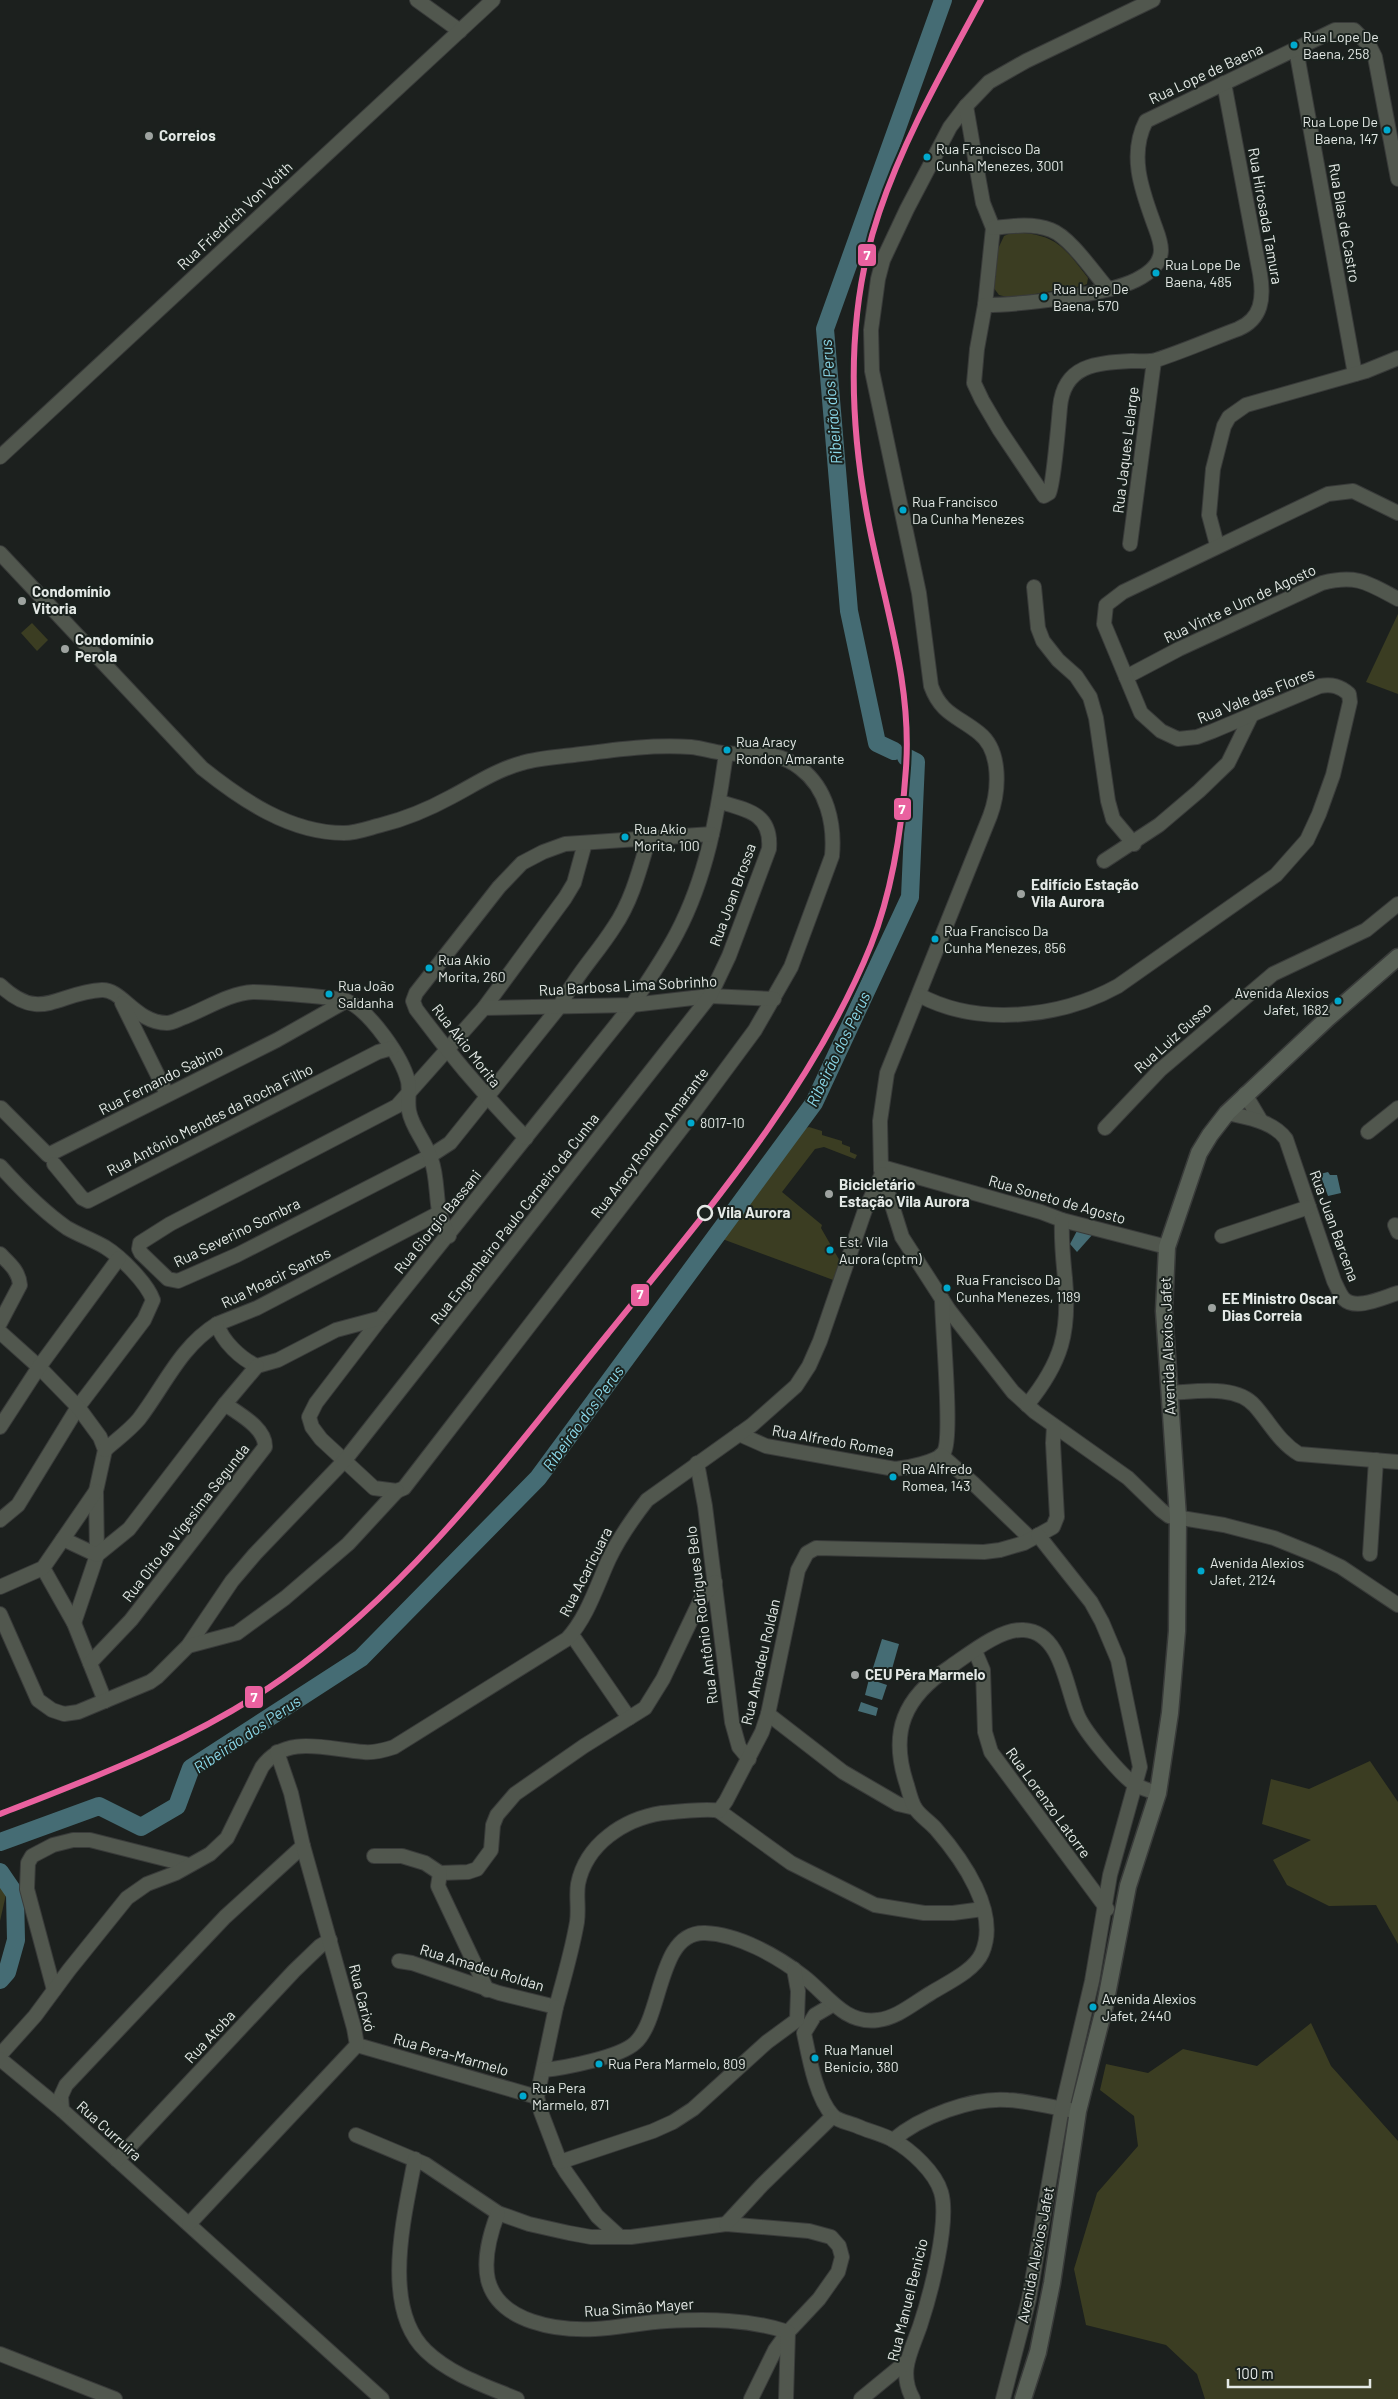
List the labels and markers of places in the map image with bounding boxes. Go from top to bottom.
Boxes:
place label: Rua Lope De Baena, 258 [1303,28,1379,62]
marker: Rua Lope De Baena, 258 [1289,40,1299,50]
place label: Rua Lope De Baena, 147 [1302,113,1378,147]
marker: Rua Lope De Baena, 147 [1382,125,1392,135]
place label: Correios [159,126,216,144]
marker: Correios [143,130,155,142]
place label: Rua Francisco Da Cunha Menezes, 3001 [936,140,1064,174]
marker: Rua Francisco Da Cunha Menezes, 3001 [922,152,932,162]
place label: Rua Lope De Baena, 485 [1165,256,1241,290]
marker: Rua Lope De Baena, 485 [1151,268,1161,278]
place label: Rua Lope De Baena, 570 [1053,280,1129,314]
marker: Rua Lope De Baena, 570 [1039,292,1049,302]
place label: Rua Francisco Da Cunha Menezes [912,493,1025,527]
marker: Rua Francisco Da Cunha Menezes [898,505,908,515]
place label: Condomínio Vitoria [32,582,111,617]
marker: Condomínio Vitoria [16,595,28,607]
place label: Condomínio Perola [75,630,154,665]
marker: Condomínio Perola [59,643,71,655]
place label: Rua Aracy Rondon Amarante [736,733,845,767]
marker: Rua Aracy Rondon Amarante [722,745,732,755]
place label: Rua Akio Morita, 100 [634,820,700,854]
marker: Rua Akio Morita, 100 [620,832,630,842]
place label: Edifício Estação Vila Aurora [1031,875,1139,910]
marker: Edifício Estação Vila Aurora [1015,888,1027,900]
place label: Rua Francisco Da Cunha Menezes, 856 [944,922,1066,956]
marker: Rua Francisco Da Cunha Menezes, 856 [930,934,940,944]
place label: Rua Akio Morita, 260 [438,951,506,985]
marker: Rua Akio Morita, 260 [424,963,434,973]
place label: Rua João Saldanha [338,977,394,1011]
place label: Avenida Alexios Jafet, 1682 [1235,984,1329,1018]
marker: Rua João Saldanha [324,989,334,999]
marker: Avenida Alexios Jafet, 1682 [1333,996,1343,1006]
place label: 8017-10 [700,1114,745,1131]
marker: 8017-10 [686,1118,696,1128]
place label: Bicicletário Estação Vila Aurora [839,1175,970,1210]
marker: Bicicletário Estação Vila Aurora [823,1188,835,1200]
place label: Vila Aurora [717,1203,791,1221]
marker: Vila Aurora [697,1205,713,1221]
place label: Est. Vila Aurora (cptm) [839,1233,922,1267]
marker: Est. Vila Aurora (cptm) [825,1245,835,1255]
place label: Rua Francisco Da Cunha Menezes, 1189 [956,1271,1081,1305]
marker: Rua Francisco Da Cunha Menezes, 1189 [942,1283,952,1293]
place label: EE Ministro Oscar Dias Correia [1222,1289,1338,1324]
marker: EE Ministro Oscar Dias Correia [1206,1302,1218,1314]
place label: Rua Alfredo Romea, 143 [902,1460,973,1494]
marker: Rua Alfredo Romea, 143 [888,1472,898,1482]
place label: Avenida Alexios Jafet, 2124 [1210,1554,1305,1588]
marker: Avenida Alexios Jafet, 2124 [1196,1566,1206,1576]
place label: CEU Pêra Marmelo [865,1665,986,1683]
marker: CEU Pêra Marmelo [849,1669,861,1681]
place label: Avenida Alexios Jafet, 2440 [1102,1990,1197,2024]
marker: Avenida Alexios Jafet, 2440 [1088,2002,1098,2012]
place label: Rua Manuel Benicio, 380 [824,2041,899,2075]
marker: Rua Manuel Benicio, 380 [810,2053,820,2063]
place label: Rua Pera Marmelo, 809 [608,2055,745,2072]
marker: Rua Pera Marmelo, 809 [594,2059,604,2069]
place label: Rua Pera Marmelo, 871 [532,2079,609,2113]
marker: Rua Pera Marmelo, 871 [518,2091,528,2101]

